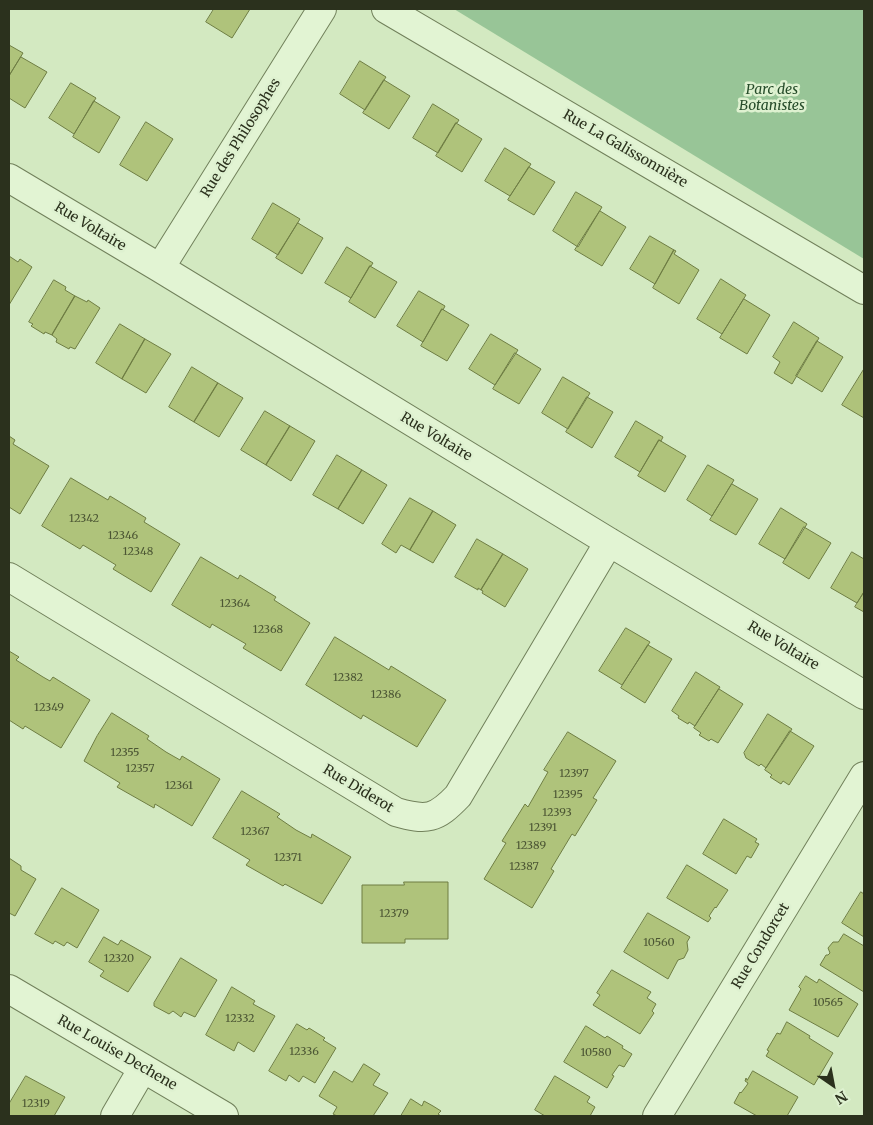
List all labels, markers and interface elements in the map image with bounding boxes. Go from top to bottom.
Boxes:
street label: Rue des Philosophes [198,75,284,201]
park label: Parc des Botanistes [739,82,805,114]
street label: Rue La Galissonnière [560,106,690,192]
street label: Rue Voltaire [51,199,129,255]
street label: Rue Voltaire [397,409,475,465]
house number: 12342 [69,512,99,526]
house number: 12346 [108,529,138,543]
house number: 12348 [123,545,153,559]
house number: 12364 [220,597,250,611]
street label: Rue Voltaire [744,618,822,674]
house number: 12368 [253,623,283,637]
house number: 12382 [333,671,363,685]
house number: 12386 [371,688,401,702]
house number: 12349 [34,701,64,715]
house number: 12355 [111,746,139,760]
street label: Rue Diderot [320,761,396,817]
house number: 12357 [126,762,154,776]
house number: 12397 [559,767,589,781]
house number: 12361 [165,779,193,793]
house number: 12395 [553,788,583,802]
house number: 12393 [542,806,572,820]
house number: 12391 [529,821,557,835]
house number: 12367 [240,825,270,839]
house number: 12389 [516,839,546,853]
house number: 12371 [274,851,302,865]
house number: 12387 [509,860,539,874]
street label: Rue Condorcet [729,900,793,992]
house number: 12379 [379,907,409,921]
house number: 10560 [643,936,675,950]
house number: 12320 [104,952,134,966]
house number: 10565 [813,996,843,1010]
street label: Rue Louise Dechene [54,1012,180,1094]
house number: 12332 [225,1012,255,1026]
house number: 12336 [289,1045,319,1059]
house number: 10580 [580,1046,612,1060]
north arrow [808,1060,858,1110]
text: N [832,1087,851,1108]
house number: 12319 [22,1097,50,1111]

